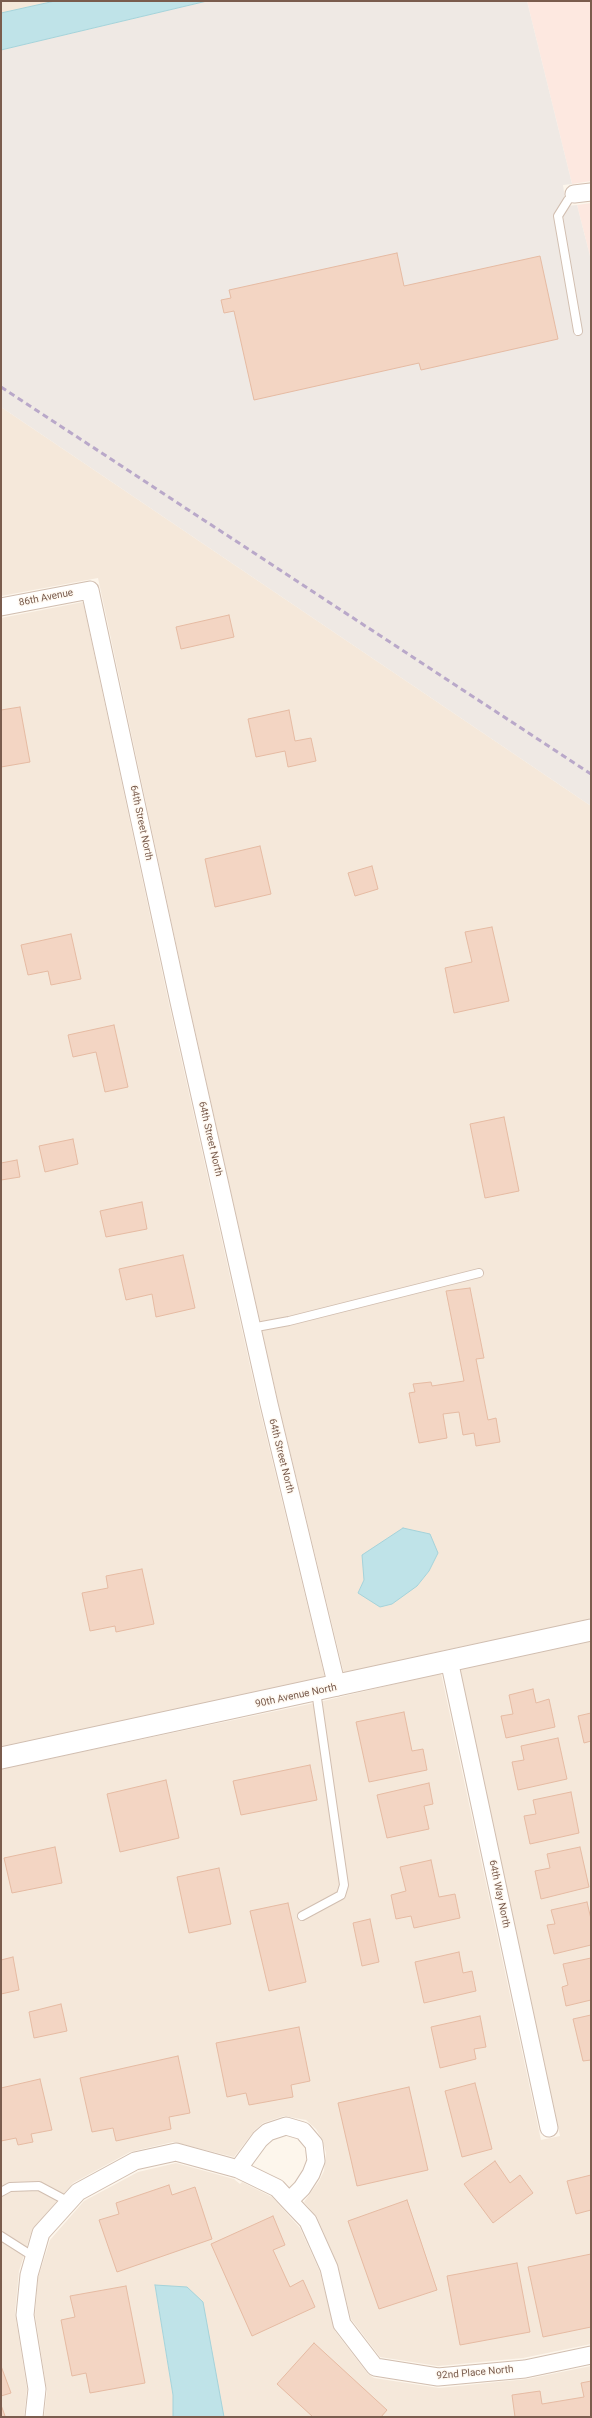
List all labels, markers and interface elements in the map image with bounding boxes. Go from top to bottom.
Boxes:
street label: 86th Avenue [18,587,74,609]
street label: 64th Street North [127,784,155,862]
street label: 64th Street North [196,1100,224,1178]
street label: 64th Street North [266,1417,296,1495]
street label: 90th Avenue North [254,1682,338,1710]
street label: 64th Way North [486,1859,512,1929]
street label: 92nd Place North [436,2364,514,2382]

